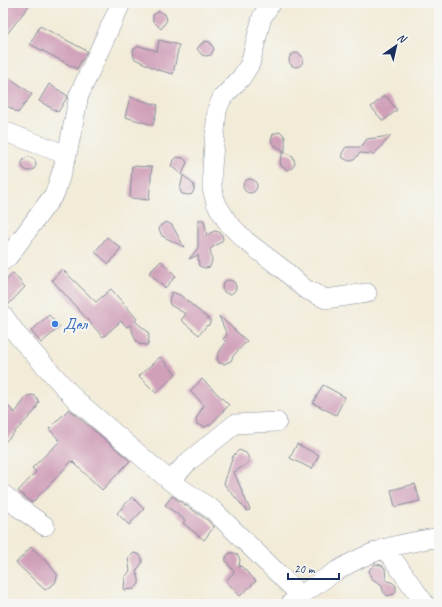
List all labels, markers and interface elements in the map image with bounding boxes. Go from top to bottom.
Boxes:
north arrow [376,26,416,66]
text: N [395,30,410,47]
place label: Дөл [63,314,88,335]
marker: Дөл [50,319,60,329]
scale bar [288,555,339,581]
text: 20 m [294,561,316,577]

